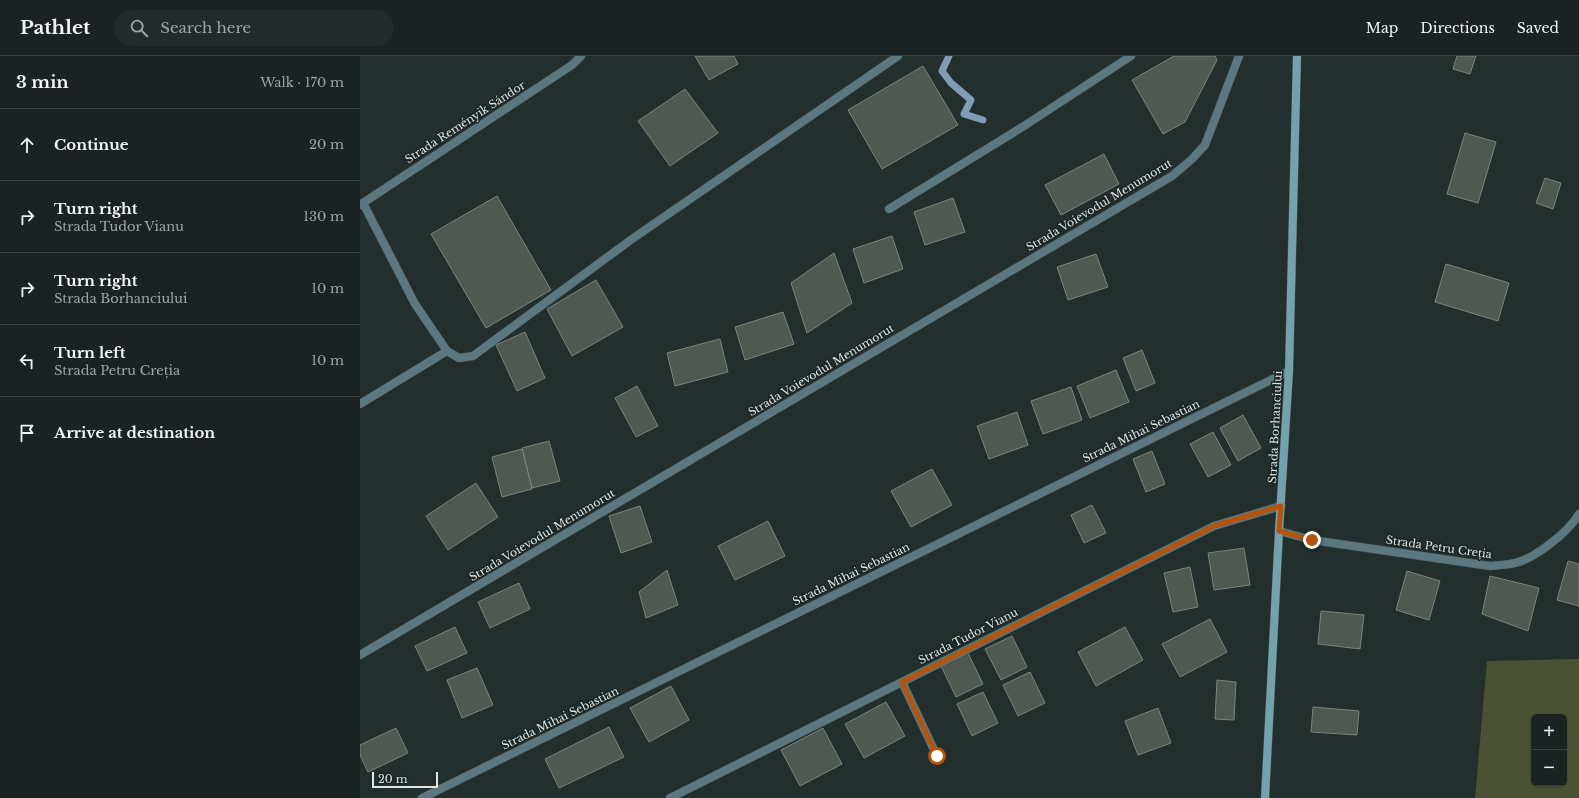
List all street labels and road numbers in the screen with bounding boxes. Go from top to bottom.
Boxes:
street label: Strada Reményik Sándor [402,77,528,166]
street label: Strada Voievodul Menumorut [1024,155,1175,254]
street label: Strada Voievodul Menumorut [746,320,897,419]
street label: Strada Borhanciului [1265,370,1285,484]
street label: Strada Mihai Sebastian [1080,396,1202,465]
street label: Strada Voievodul Menumorut [467,485,618,584]
street label: Strada Petru Creția [1385,533,1494,561]
street label: Strada Mihai Sebastian [790,539,912,608]
street label: Strada Tudor Vianu [916,605,1021,667]
street label: Strada Mihai Sebastian [499,683,621,752]

